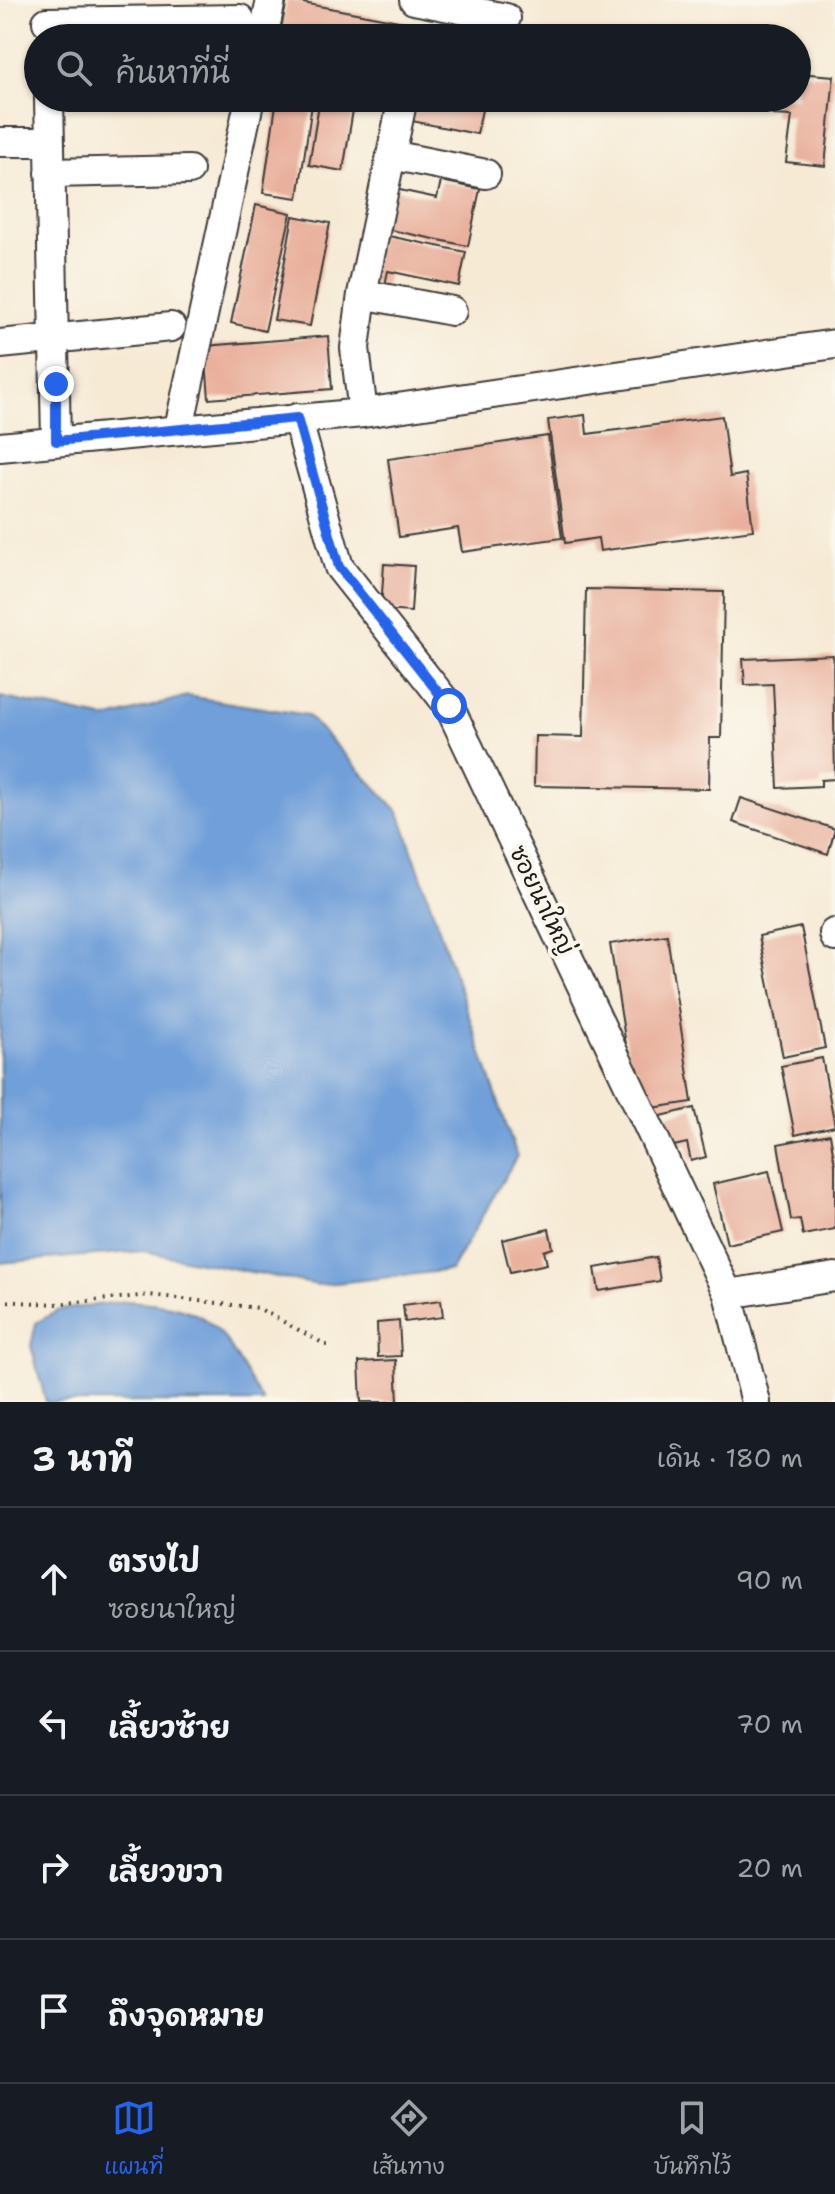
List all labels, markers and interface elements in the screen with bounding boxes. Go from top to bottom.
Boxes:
search box [24,24,811,112]
icon: search [52,46,96,90]
text: ค้นหาที่นี่ [116,52,230,93]
route end [38,366,74,402]
route start [431,688,467,724]
street label: ซอยนาใหญ่ [502,840,582,960]
text: 3 นาที [32,1436,133,1482]
text: เดิน · 180 m [657,1440,803,1475]
text: ตรงไป [108,1541,200,1582]
icon: ahead [32,1557,76,1601]
text: 90 m [736,1562,803,1597]
text: ซอยนาใหญ่ [108,1591,236,1626]
icon: left [32,1701,76,1745]
text: 70 m [736,1706,803,1741]
text: เลี้ยวซ้าย [108,1707,230,1748]
icon: right [32,1845,76,1889]
text: 20 m [736,1850,803,1885]
text: เลี้ยวขวา [108,1851,223,1892]
icon: arrive [32,1989,76,2033]
text: ถึงจุดหมาย [108,1995,265,2036]
tab: แผนที่ [104,2096,164,2182]
tab: เส้นทาง [372,2096,445,2182]
tab: บันทึกไว้ [653,2096,731,2182]

